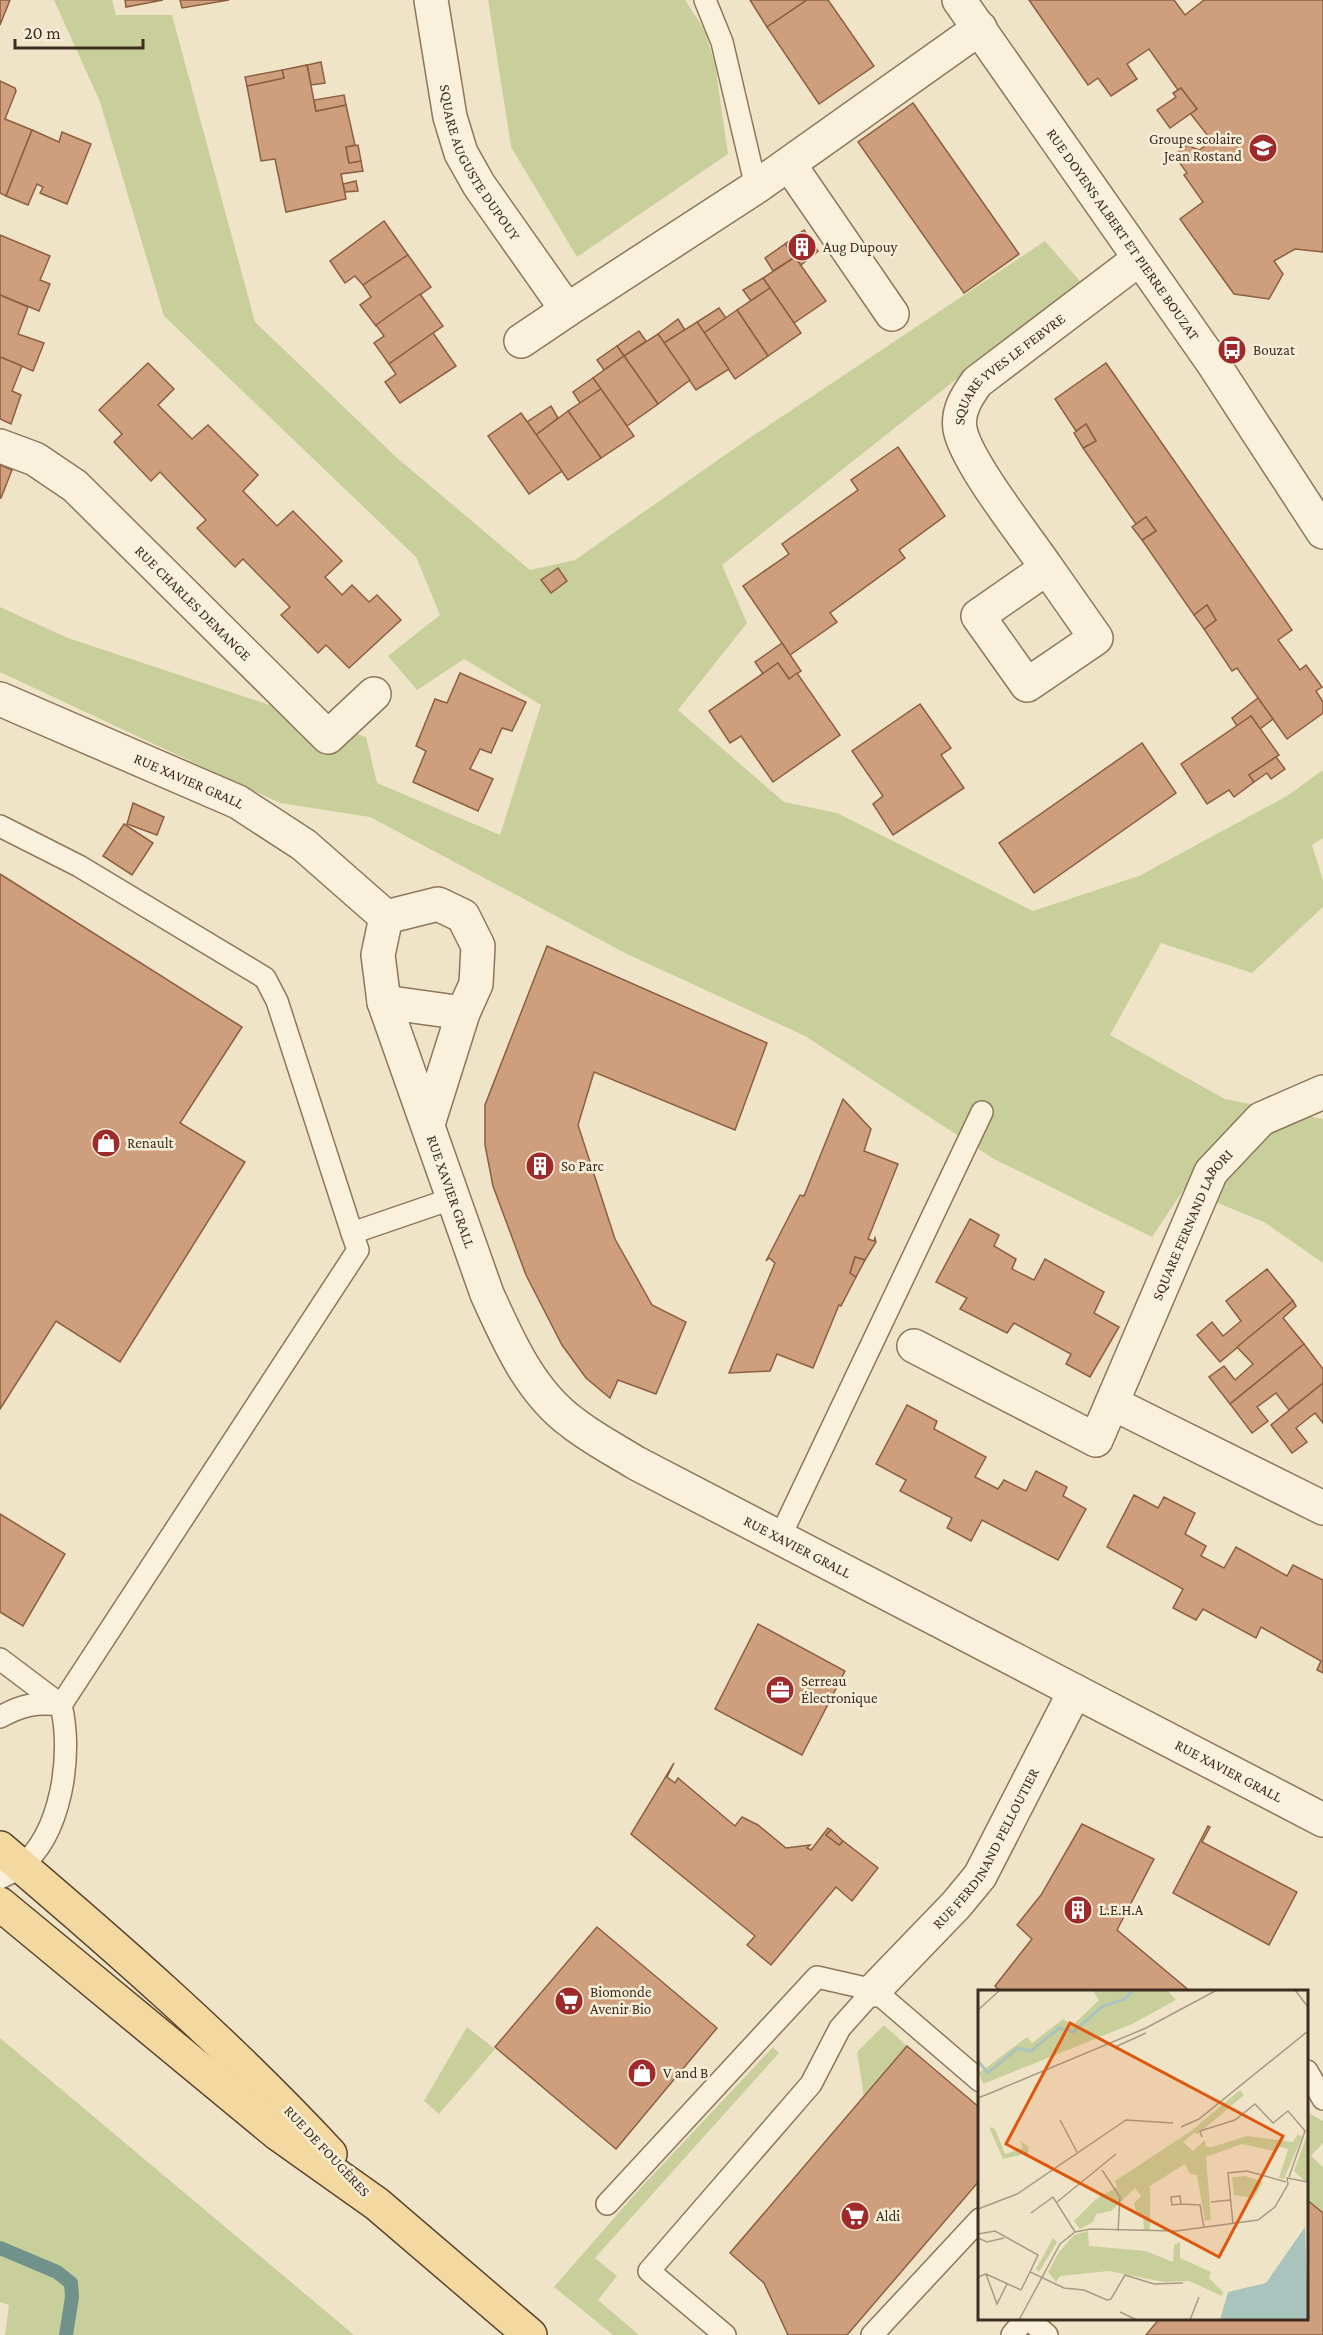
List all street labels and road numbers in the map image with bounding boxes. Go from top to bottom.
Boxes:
street label: SQUARE AUGUSTE DUPOUY [437,83,523,243]
street label: RUE DOYENS ALBERT ET PIERRE BOUZAT [1043,126,1202,343]
street label: SQUARE YVES LE FEBVRE [951,310,1068,425]
street label: RUE CHARLES DEMANGE [132,542,254,664]
street label: RUE XAVIER GRALL [132,750,248,812]
street label: RUE XAVIER GRALL [424,1133,478,1251]
street label: SQUARE FERNAND LABORI [1149,1146,1236,1303]
street label: RUE XAVIER GRALL [741,1512,854,1581]
street label: RUE XAVIER GRALL [1172,1737,1285,1806]
street label: RUE FERDINAND PELLOUTIER [929,1765,1042,1932]
street label: RUE DE FOUGÈRES [281,2102,373,2200]

